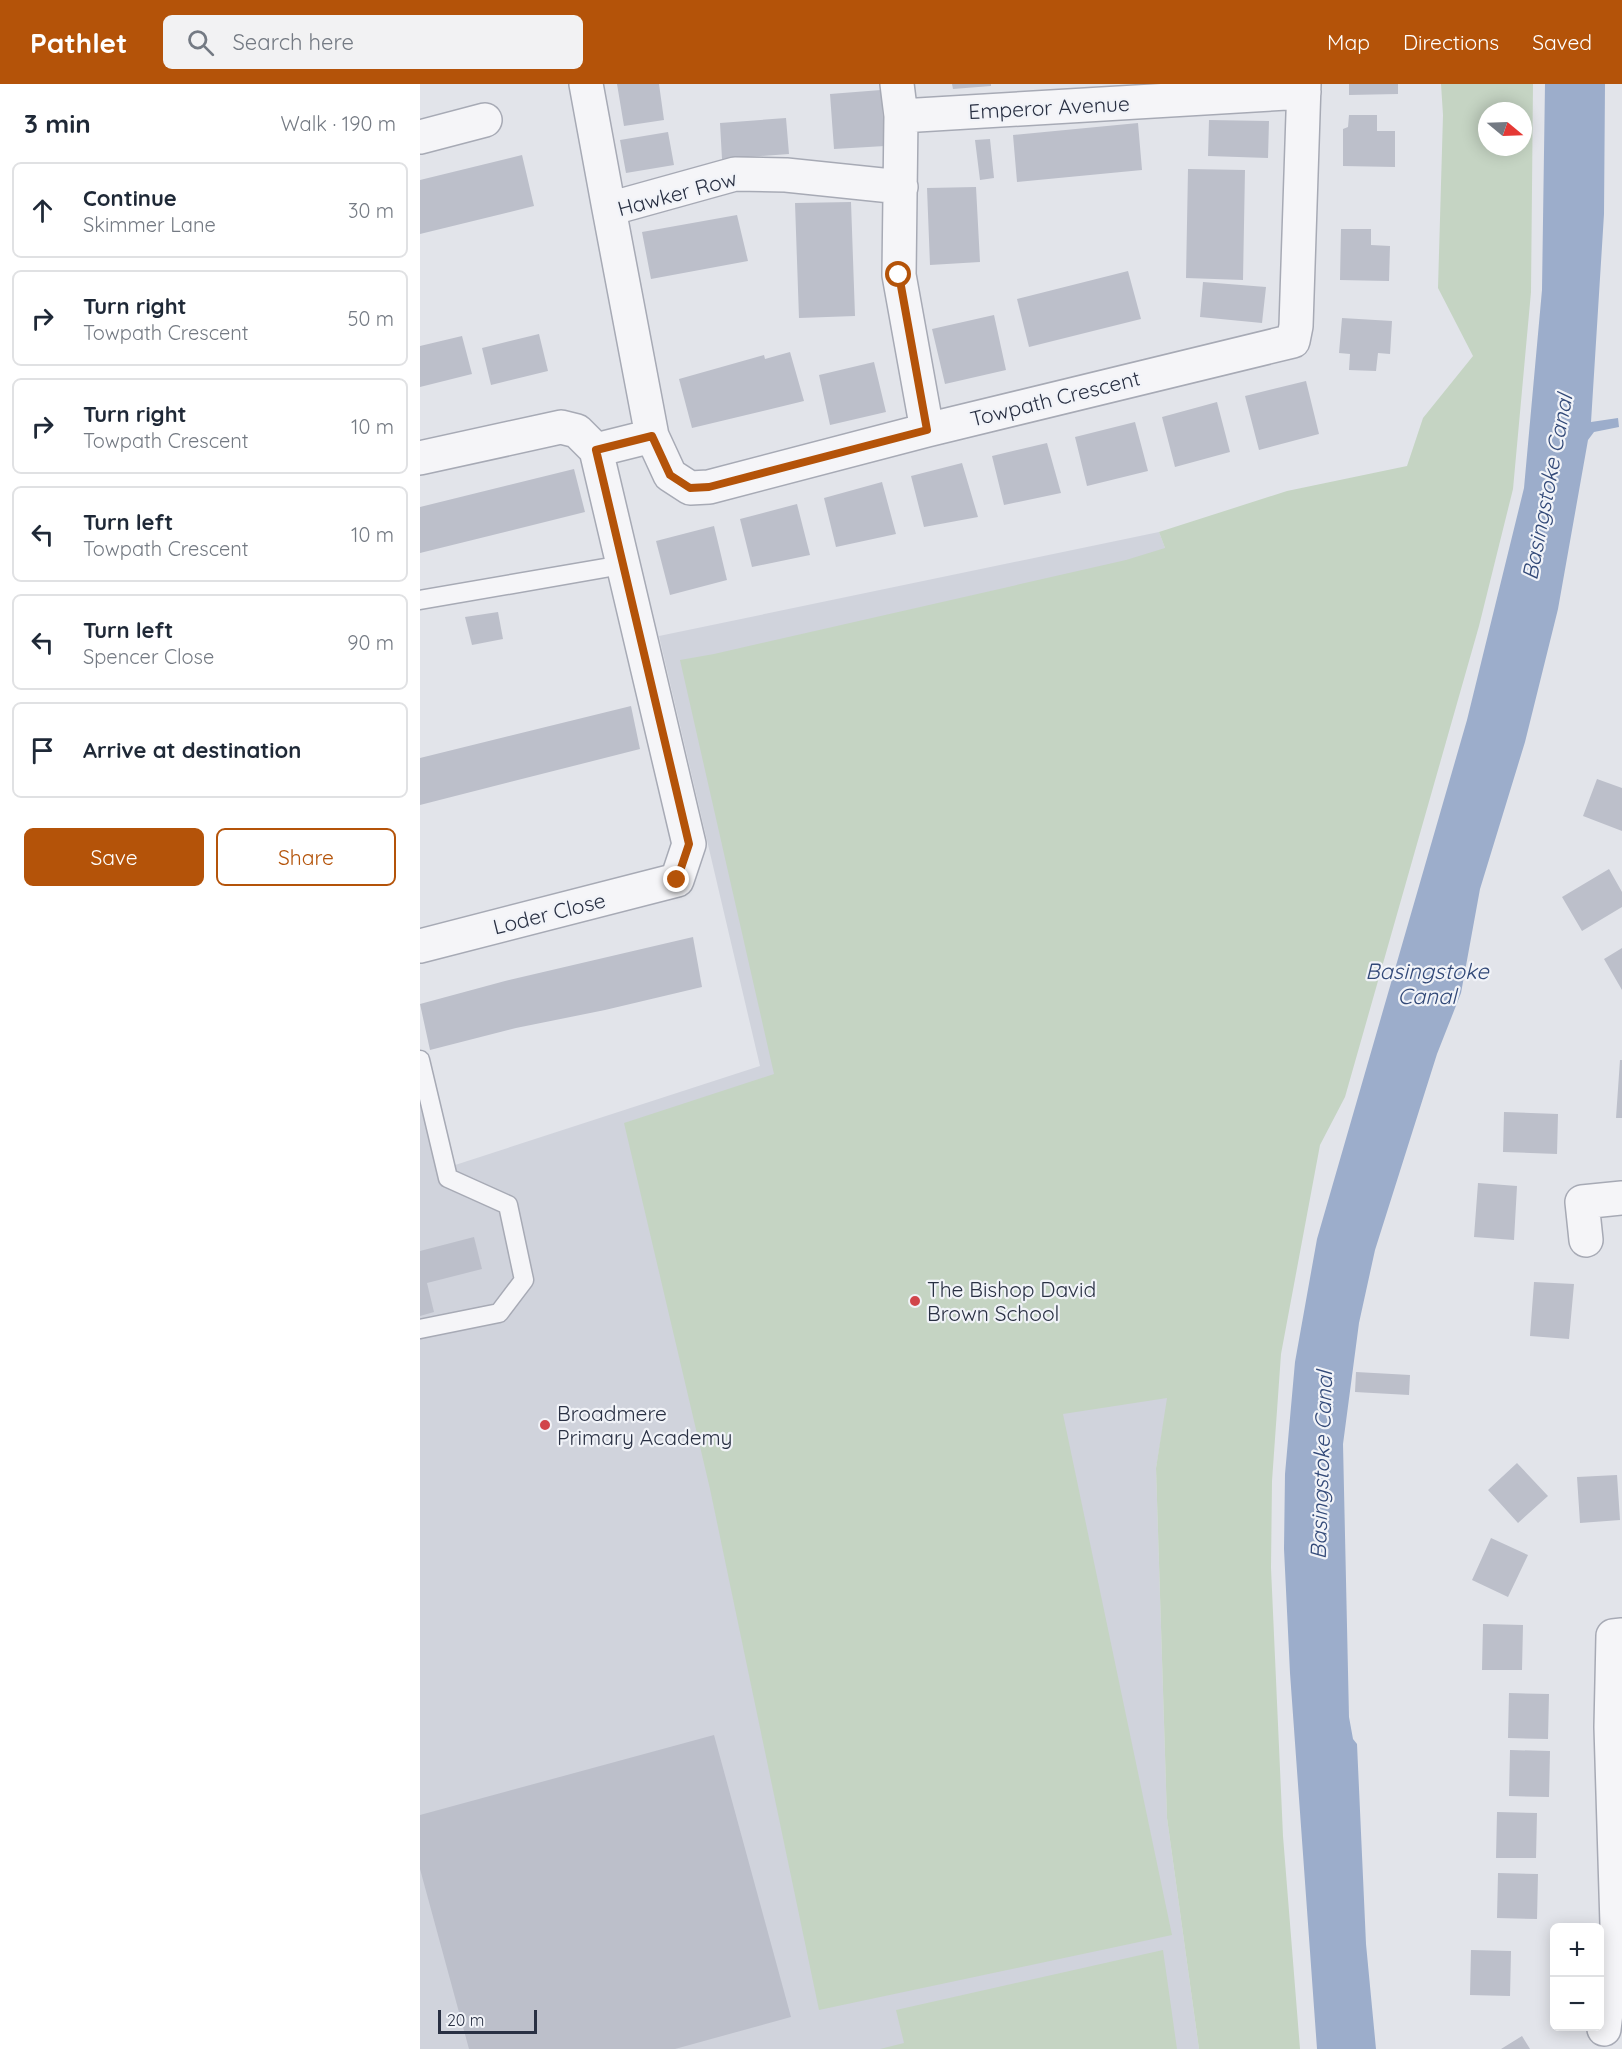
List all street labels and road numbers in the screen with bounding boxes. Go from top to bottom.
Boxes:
street label: Emperor Avenue [968,90,1130,124]
street label: Hawker Row [615,165,740,221]
street label: Towpath Crescent [967,364,1143,432]
street label: Loder Close [490,886,608,940]

